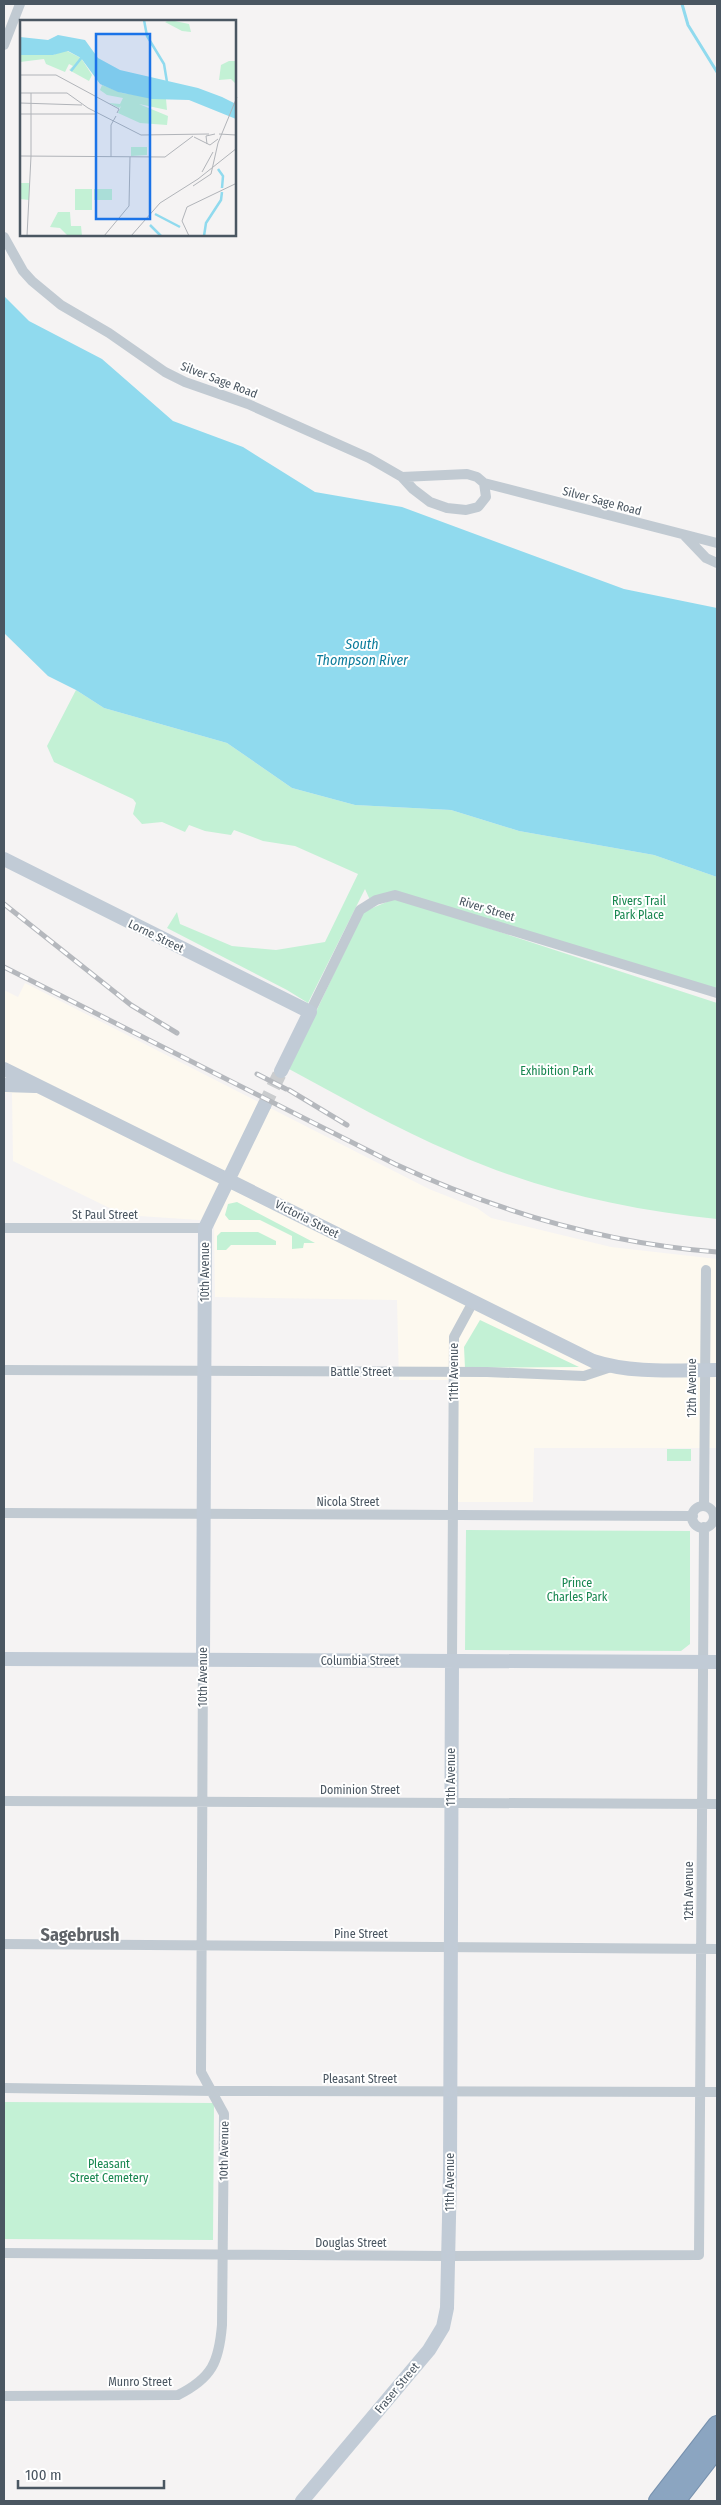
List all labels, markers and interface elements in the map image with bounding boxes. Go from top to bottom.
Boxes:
inset map [20,20,236,236]
street label: Silver Sage Road [179,359,259,401]
street label: Silver Sage Road [561,484,643,518]
water label: South Thompson River [316,636,409,669]
street label: River Street [458,894,517,924]
park label: Rivers Trail Park Place [612,894,666,922]
street label: Lorne Street [126,917,186,956]
park label: Exhibition Park [520,1064,594,1078]
street label: Victoria Street [273,1197,341,1241]
street label: St Paul Street [72,1208,138,1222]
street label: 10th Avenue [198,1242,212,1302]
street label: 11th Avenue [447,1343,461,1401]
street label: 12th Avenue [685,1358,699,1418]
street label: Battle Street [330,1365,392,1379]
street label: Nicola Street [317,1495,379,1509]
park label: Prince Charles Park [547,1576,608,1604]
street label: 10th Avenue [196,1647,210,1707]
street label: Columbia Street [321,1654,399,1668]
street label: 11th Avenue [444,1748,458,1806]
street label: Dominion Street [320,1783,400,1797]
street label: 12th Avenue [682,1861,696,1921]
district label: Sagebrush [41,1924,119,1946]
street label: Pine Street [334,1927,388,1941]
street label: Pleasant Street [323,2072,397,2086]
street label: 10th Avenue [216,2121,232,2181]
street label: 11th Avenue [443,2153,457,2211]
park label: Pleasant Street Cemetery [70,2157,149,2185]
street label: Douglas Street [315,2236,387,2250]
street label: Fraser Street [372,2360,422,2416]
street label: Munro Street [108,2375,172,2389]
scale bar [18,2458,164,2490]
text: 100 m [25,2466,62,2484]

